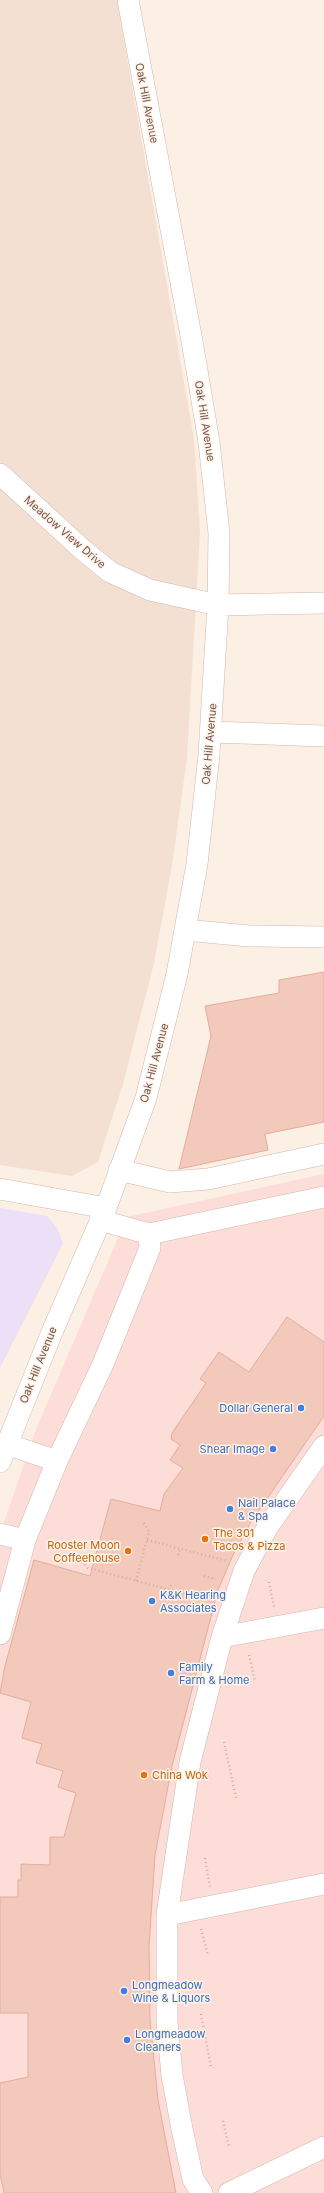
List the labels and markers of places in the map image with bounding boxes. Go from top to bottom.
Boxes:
place label: Dollar General [219,1401,293,1415]
marker: Dollar General [296,1403,306,1413]
place label: Shear Image [200,1442,265,1456]
marker: Shear Image [268,1444,278,1454]
place label: Nail Palace & Spa [238,1496,296,1523]
marker: Nail Palace & Spa [225,1504,235,1514]
place label: The 301 Tacos & Pizza [213,1526,285,1553]
marker: The 301 Tacos & Pizza [200,1534,210,1544]
place label: Rooster Moon Coffeehouse [47,1538,120,1565]
marker: Rooster Moon Coffeehouse [123,1546,133,1556]
place label: K&K Hearing Associates [160,1588,226,1615]
marker: K&K Hearing Associates [147,1596,157,1606]
place label: Family Farm & Home [179,1660,249,1687]
marker: Family Farm & Home [166,1668,176,1678]
place label: China Wok [152,1768,208,1782]
marker: China Wok [139,1770,149,1780]
place label: Longmeadow Wine & Liquors [132,1978,211,2005]
marker: Longmeadow Wine & Liquors [119,1986,129,1996]
place label: Longmeadow Cleaners [135,2027,206,2054]
marker: Longmeadow Cleaners [122,2035,132,2045]

